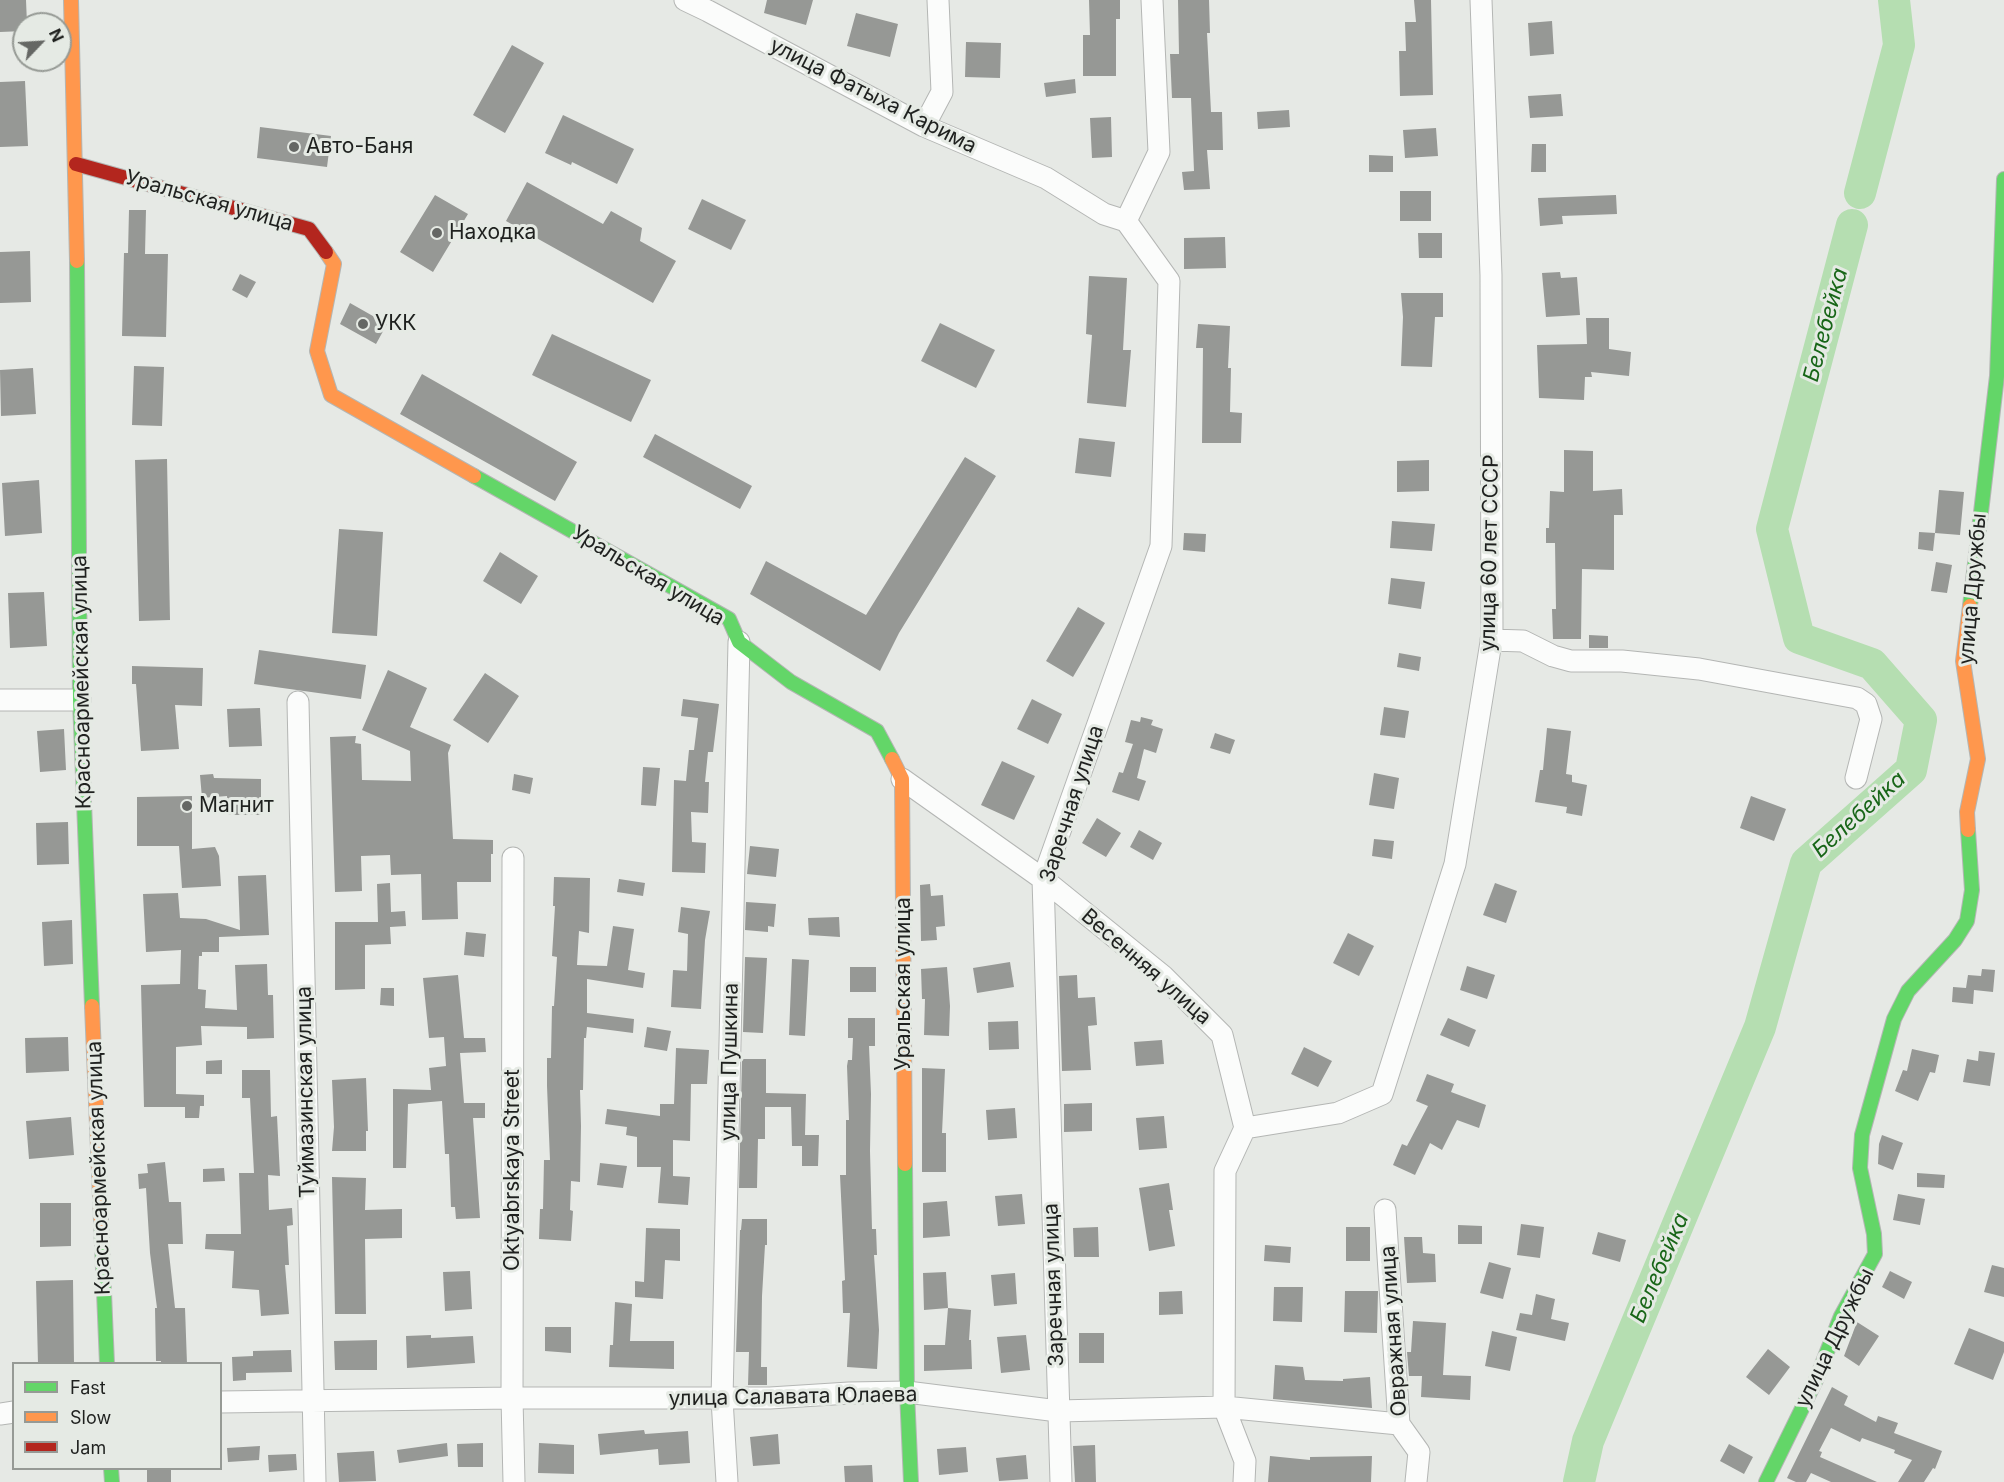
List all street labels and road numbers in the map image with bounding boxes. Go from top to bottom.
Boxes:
street label: улица Фатыха Карима [765,33,981,159]
street label: Уральская улица [122,165,296,237]
street label: улица 60 лет СССР [1476,454,1504,652]
street label: улица Дружбы [1954,512,1992,666]
street label: Уральская улица [567,521,729,631]
street label: Красноармейская улица [67,555,97,809]
street label: Заречная улица [1035,722,1109,886]
street label: Уральская улица [891,897,917,1071]
street label: Весенняя улица [1076,904,1216,1030]
street label: улица Пушкина [716,983,744,1141]
street label: Туймазинская улица [292,986,320,1198]
street label: Красноармейская улица [82,1041,116,1295]
street label: Oktyabrskaya Street [500,1069,526,1271]
street label: Заречная улица [1039,1203,1069,1367]
street label: Овражная улица [1375,1245,1413,1417]
street label: улица Дружбы [1790,1264,1880,1412]
street label: улица Салавата Юлаева [668,1382,918,1412]

